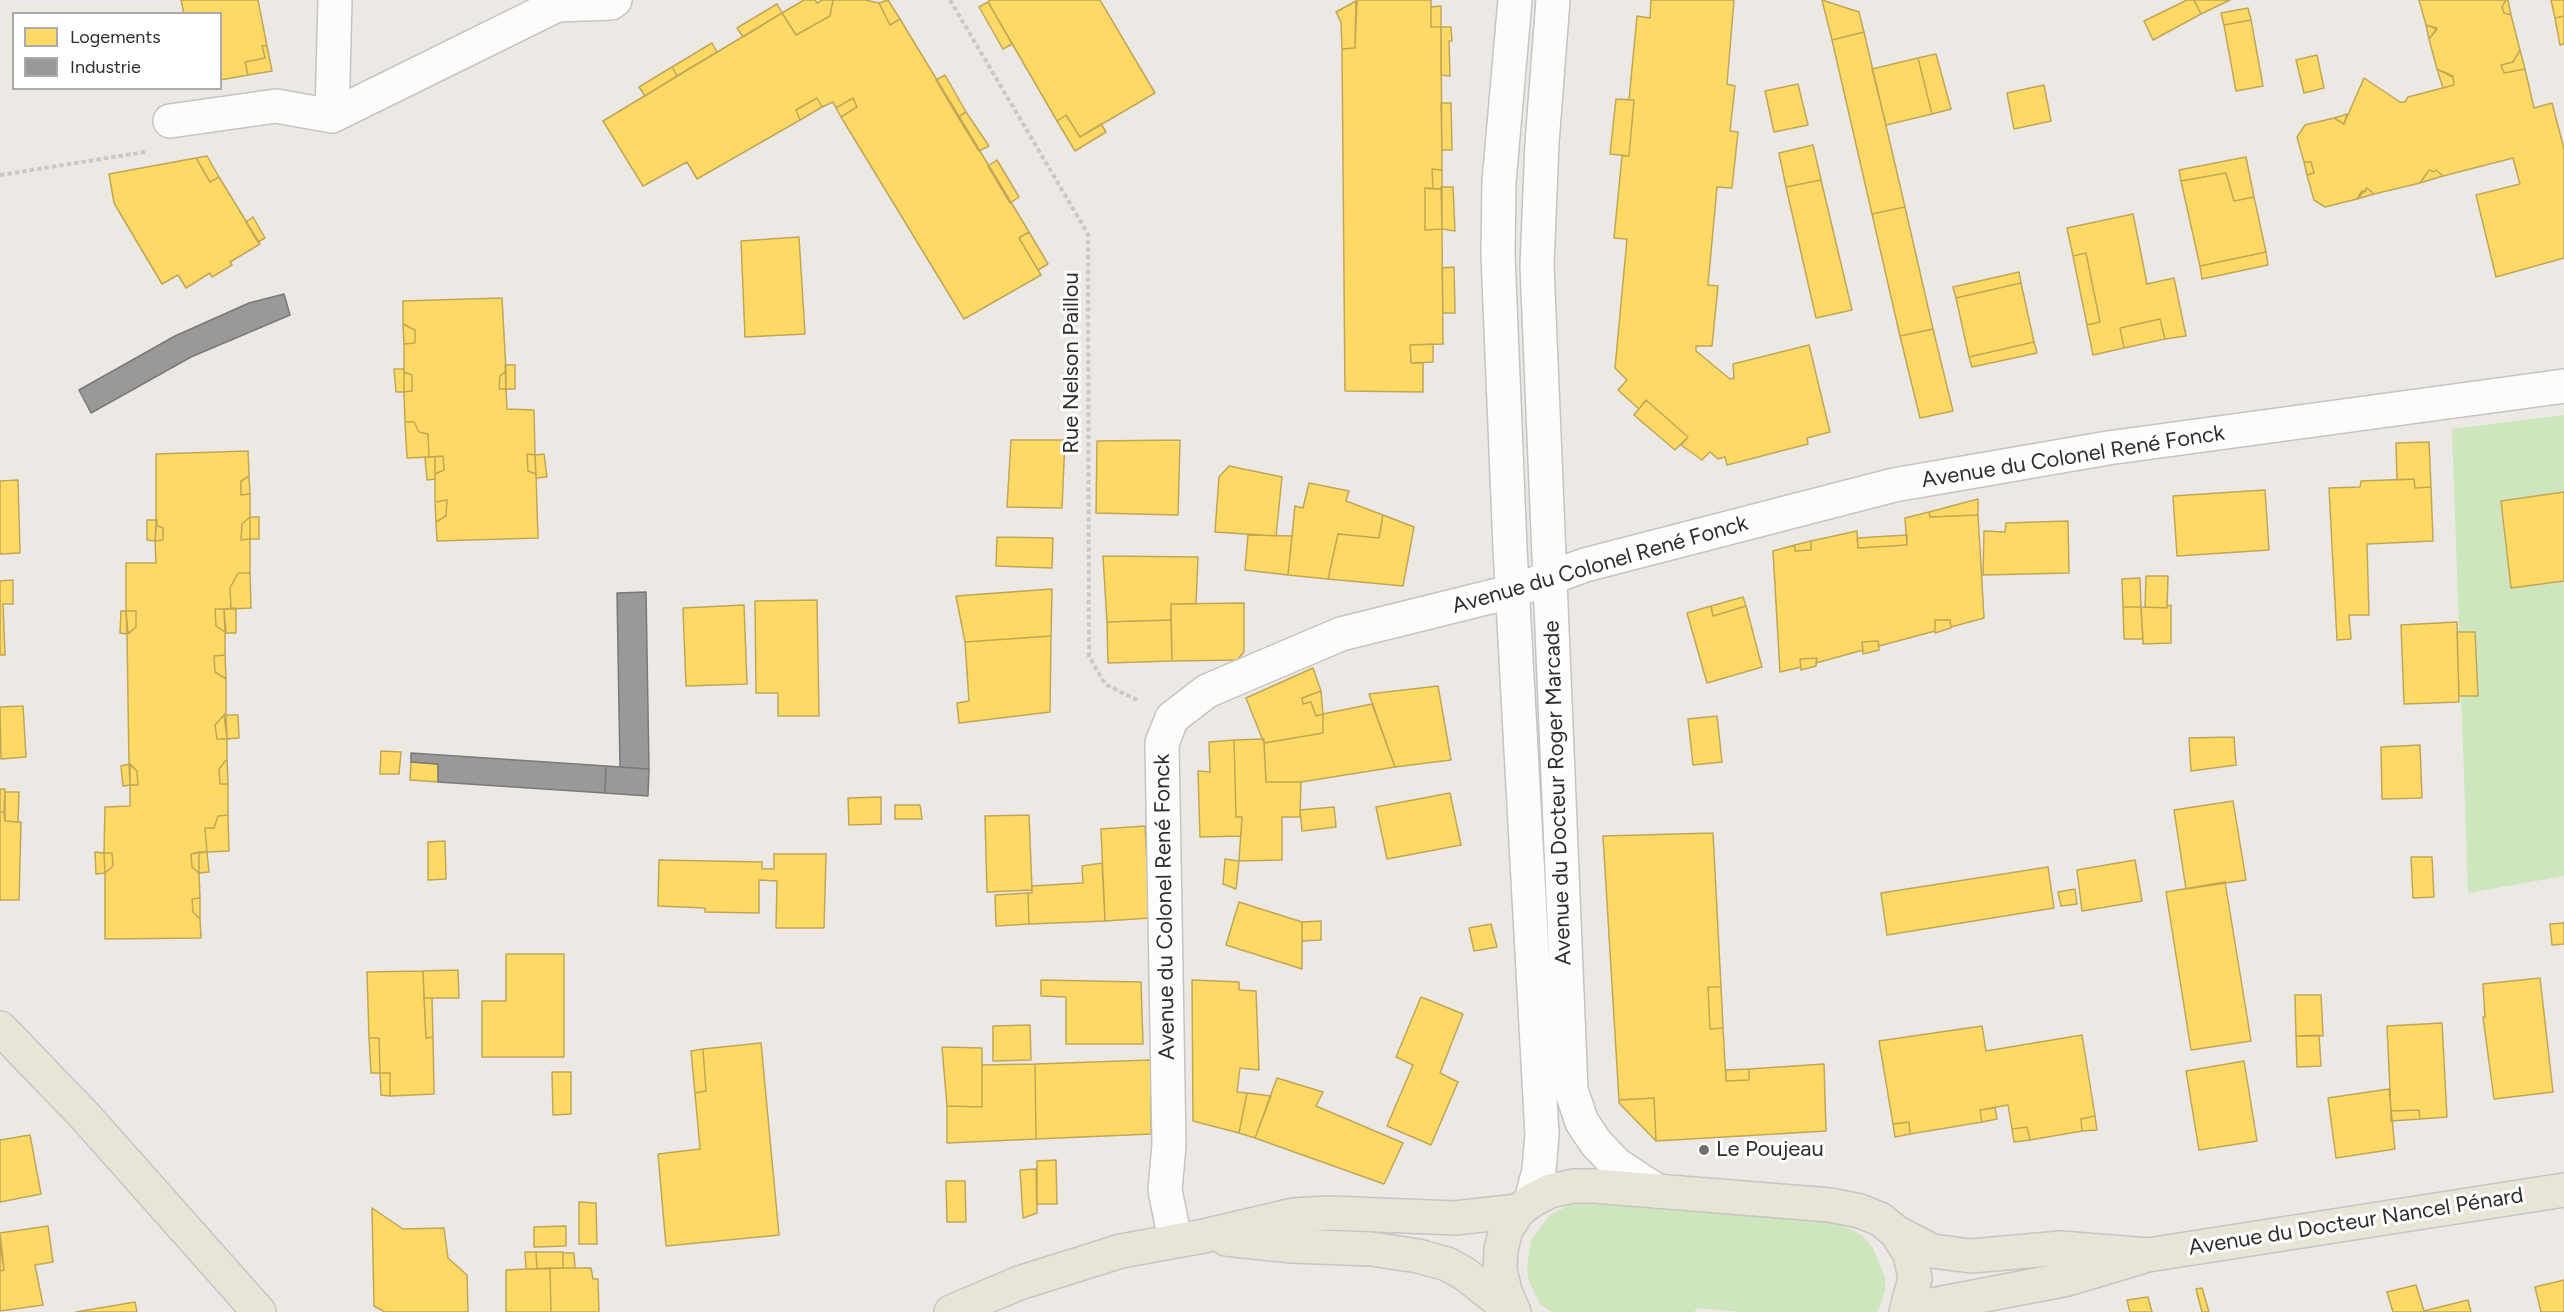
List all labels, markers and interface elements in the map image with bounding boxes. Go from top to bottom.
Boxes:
legend [12,12,222,90]
text: Logements [70,26,161,48]
text: Industrie [70,56,141,78]
street label: Rue Nelson Paillou [1059,272,1085,454]
street label: Avenue du Colonel René Fonck [1920,420,2226,494]
street label: Avenue du Colonel René Fonck [1449,510,1751,620]
street label: Avenue du Docteur Roger Marcade [1539,620,1577,966]
street label: Avenue du Colonel René Fonck [1149,754,1181,1060]
place label: Le Poujeau [1716,1137,1824,1163]
marker: Le Poujeau [1697,1143,1711,1157]
street label: Avenue du Docteur Nancel Pénard [2187,1182,2525,1262]

